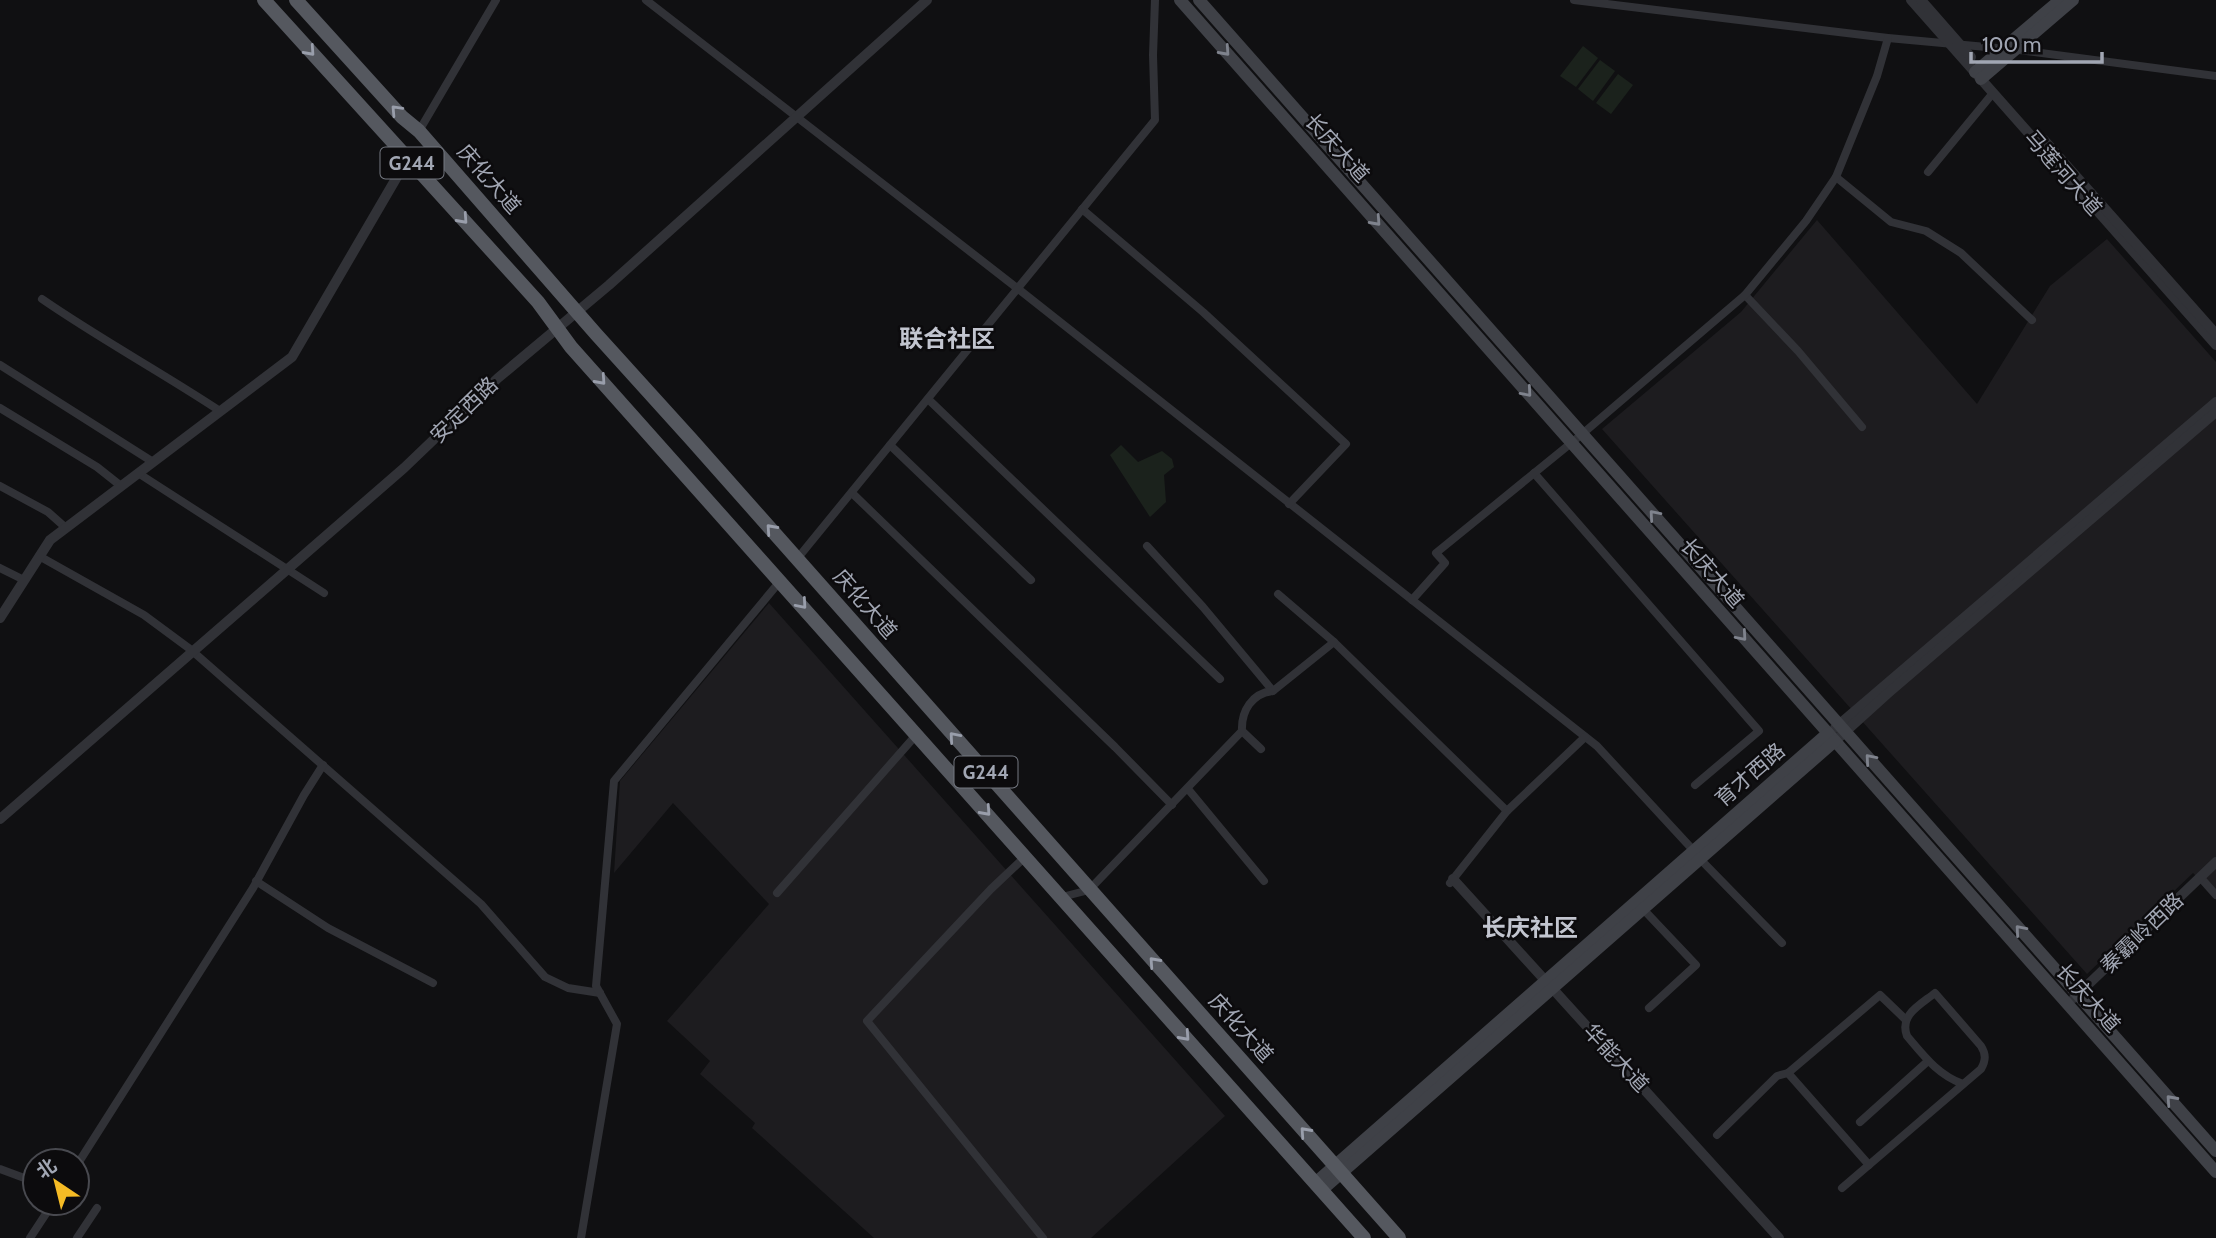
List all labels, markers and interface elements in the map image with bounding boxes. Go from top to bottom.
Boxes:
scale bar [1971,21,2102,65]
text: 100 m [1982,32,2041,57]
one-way arrow [301,43,314,56]
one-way arrow [1217,43,1230,56]
one-way arrow [392,105,405,118]
street label: 长庆大道 [1300,108,1375,187]
street label: 马莲河大道 [2020,125,2107,220]
street label: 庆化大道 [452,139,526,219]
road number: G244 [380,148,444,178]
one-way arrow [454,211,467,224]
one-way arrow [1368,213,1380,226]
district label: 联合社区 [899,324,995,353]
street label: 安定西路 [425,371,503,448]
one-way arrow [593,372,605,385]
one-way arrow [1519,384,1531,397]
one-way arrow [1650,510,1662,523]
one-way arrow [767,525,780,538]
street label: 长庆大道 [1675,533,1749,613]
street label: 庆化大道 [828,564,902,644]
one-way arrow [794,596,806,609]
one-way arrow [1734,628,1746,641]
one-way arrow [950,732,963,745]
street label: 育才西路 [1710,738,1790,812]
one-way arrow [1866,754,1878,767]
road number: G244 [954,757,1018,788]
one-way arrow [977,803,990,816]
street label: 秦霸岭西路 [2095,887,2188,978]
district label: 长庆社区 [1482,913,1578,942]
one-way arrow [2016,925,2028,938]
one-way arrow [1150,957,1162,970]
street label: 长庆大道 [2051,958,2126,1037]
street label: 庆化大道 [1204,988,1279,1067]
street label: 华能大道 [1579,1018,1654,1097]
one-way arrow [1177,1028,1189,1041]
one-way arrow [2167,1095,2179,1108]
one-way arrow [1301,1127,1313,1140]
north arrow [21,1147,91,1217]
text: 北 [32,1154,61,1183]

